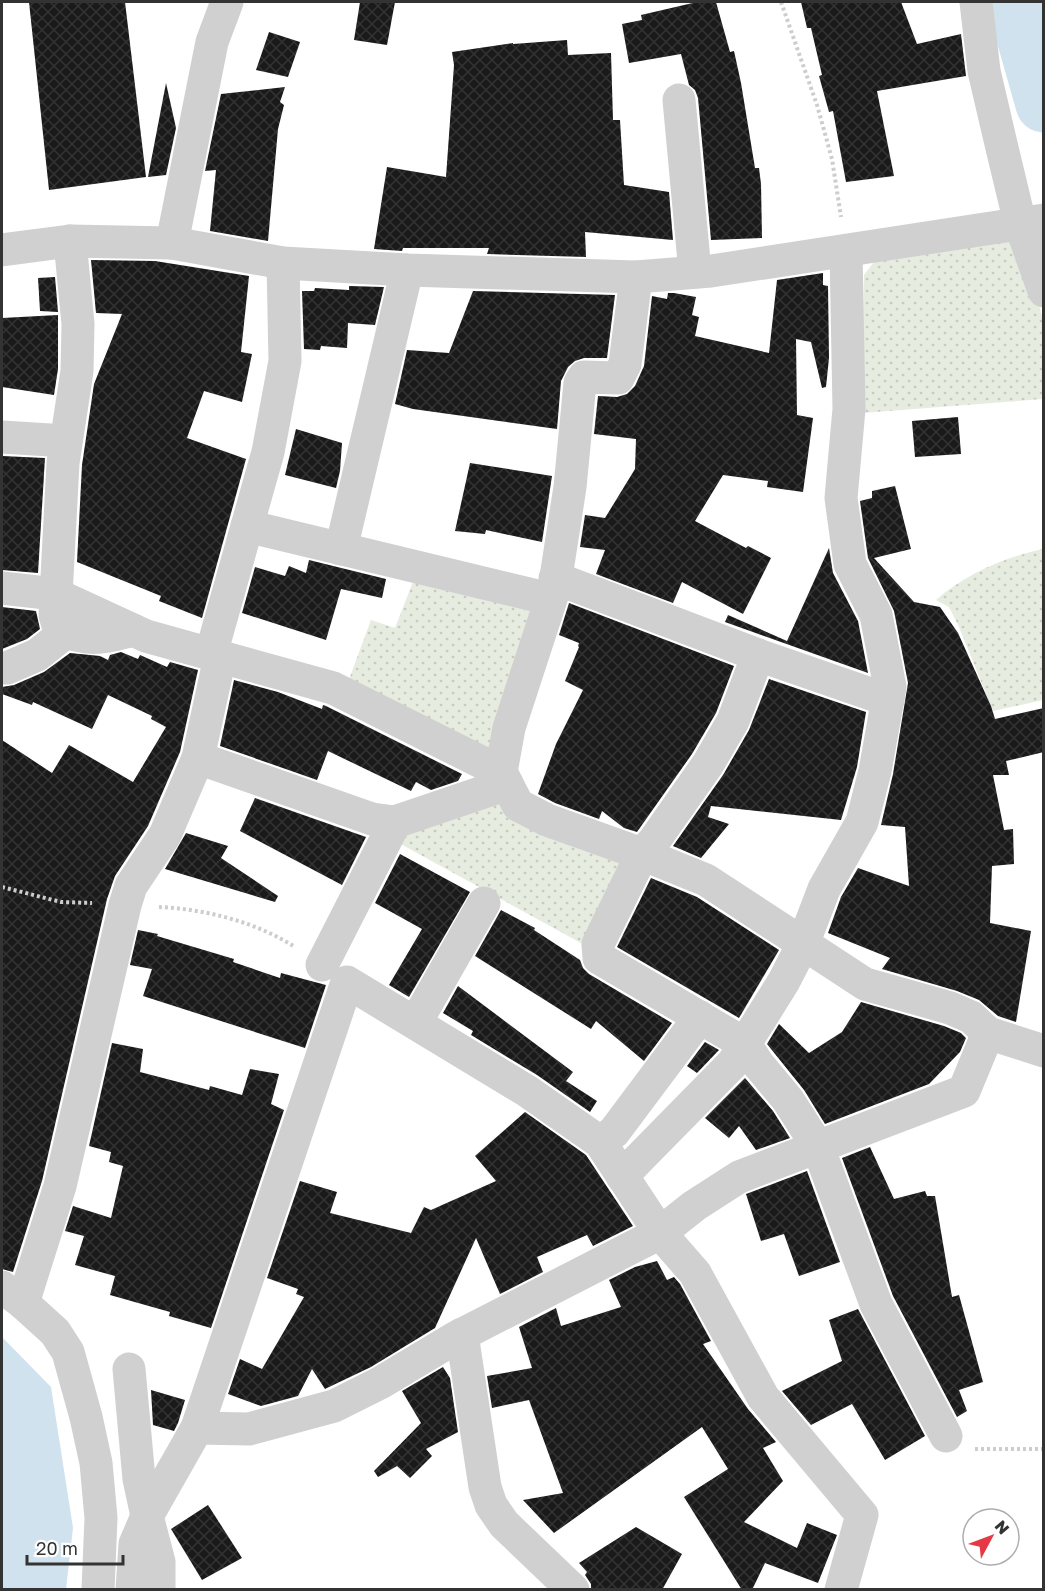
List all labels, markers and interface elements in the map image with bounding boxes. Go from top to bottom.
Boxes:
north arrow [961,1507,1021,1567]
text: N [991,1516,1014,1538]
scale bar [27,1528,123,1566]
text: 20 m [36,1537,78,1559]

